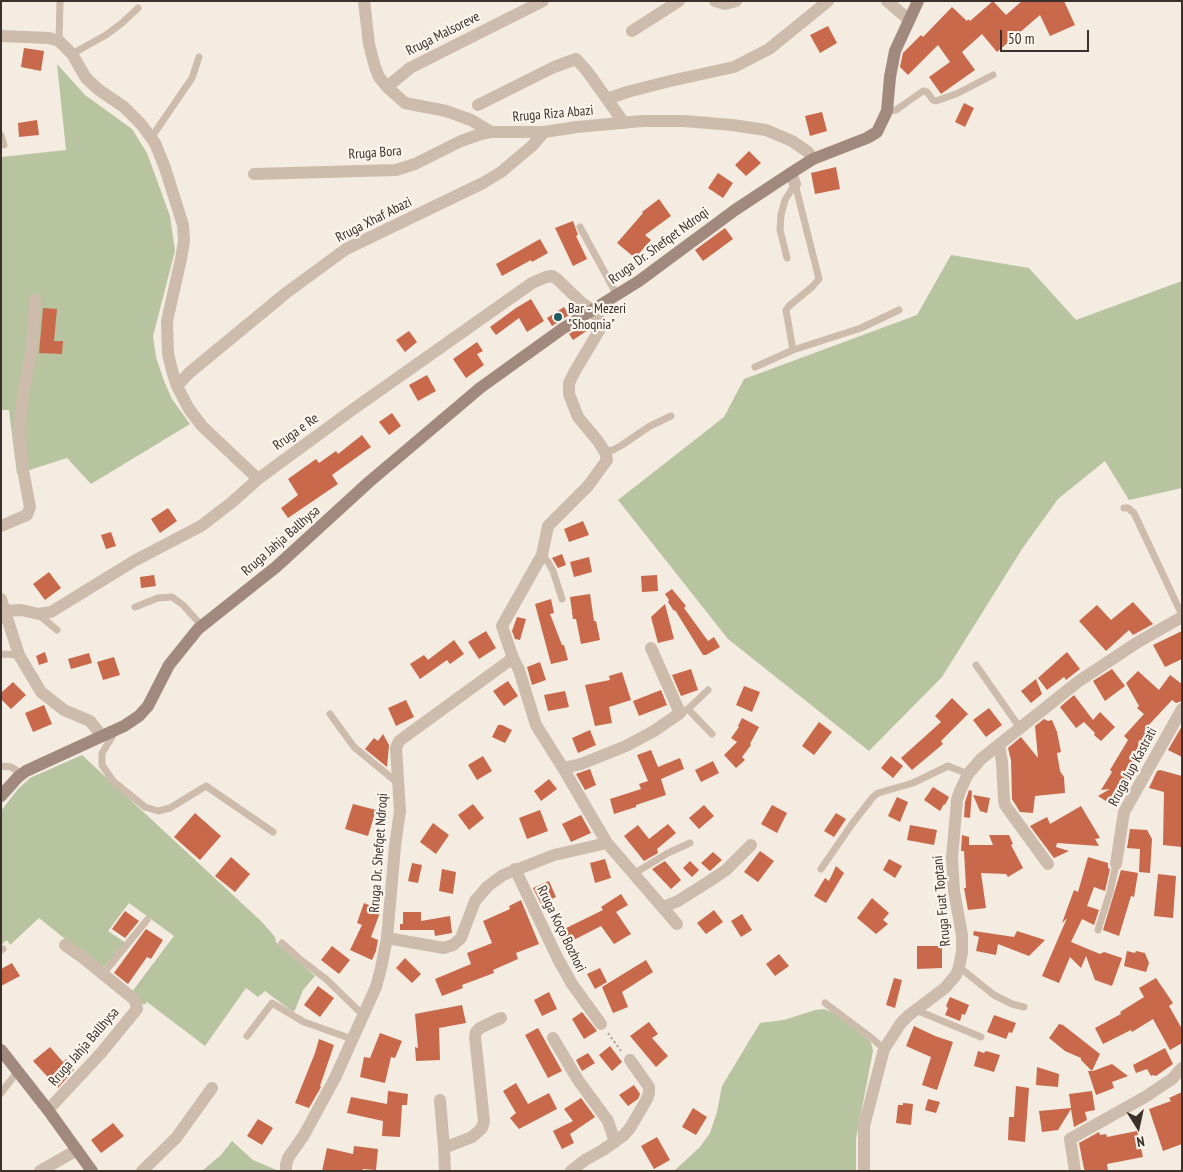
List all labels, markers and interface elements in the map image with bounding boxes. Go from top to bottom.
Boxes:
street label: Rruga Malsoreve [403,8,483,60]
scale bar [1003,20,1092,52]
text: 50 m [1008,29,1034,48]
street label: Rruga Riza Abazi [512,102,594,126]
street label: Rruga Bora [348,143,402,163]
street label: Rruga Xhaf Abazi [333,194,415,246]
street label: Rruga Dr. Shefqet Ndroqi [606,204,712,288]
place label: Bar - Mezeri "Shoqnia" [568,301,626,334]
marker: Bar - Mezeri "Shoqnia" [552,311,564,323]
street label: Rruga e Re [270,410,322,454]
street label: Rruga Jahja Ballhysa [238,502,324,580]
street label: Rruga Jup Kastrati [1105,725,1161,809]
street label: Rruga Dr. Shefqet Ndroqi [366,793,392,913]
street label: Rruga Fuat Toptani [930,855,954,947]
street label: Rruga Koço Bozhori [533,883,589,975]
street label: Rruga Jahja Ballhysa [45,1004,123,1090]
north arrow [1113,1102,1163,1152]
text: N [1135,1132,1146,1151]

